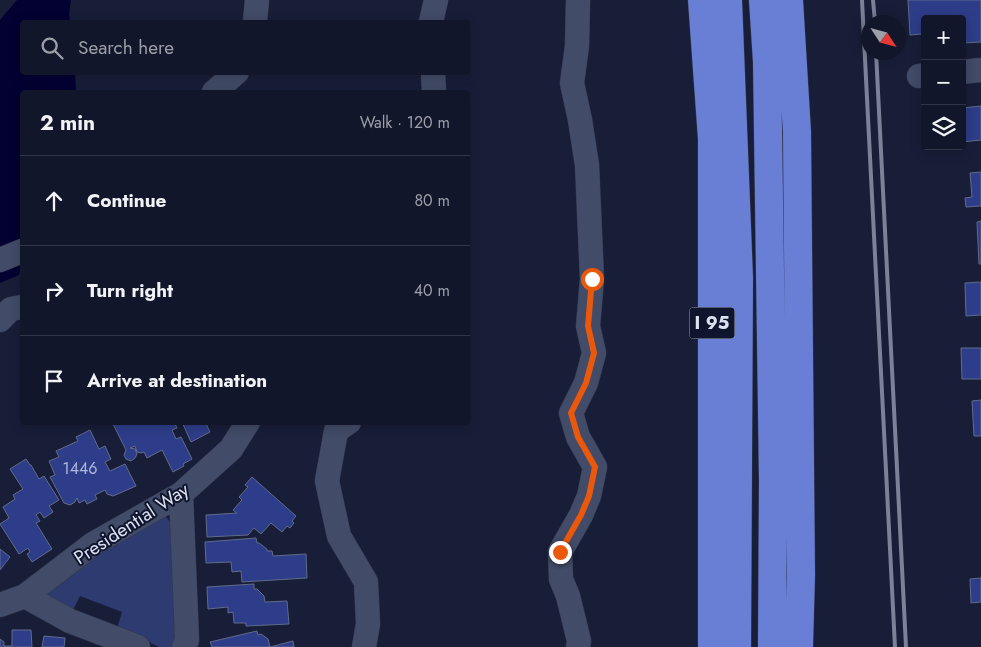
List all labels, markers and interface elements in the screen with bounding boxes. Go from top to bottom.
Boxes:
north arrow [861,15,906,60]
map controls [921,15,966,150]
button: + [921,15,966,60]
search box [20,20,470,75]
icon: search [38,34,66,62]
text: Search here [78,34,174,61]
button: − [921,60,966,105]
button: layers [921,105,966,150]
text: 2 min [40,108,95,138]
text: Walk · 120 m [360,111,450,134]
icon: ahead [40,187,68,215]
text: Continue [87,187,166,214]
text: 80 m [414,189,450,212]
route start [581,268,604,291]
icon: right [40,277,68,305]
text: Turn right [87,277,173,304]
text: 40 m [414,279,450,302]
road number: I 95 [690,307,734,338]
icon: arrive [40,367,68,395]
text: Arrive at destination [87,367,267,394]
house number: 1446 [62,457,98,480]
street label: Presidential Way [68,476,195,571]
route end [549,541,572,564]

